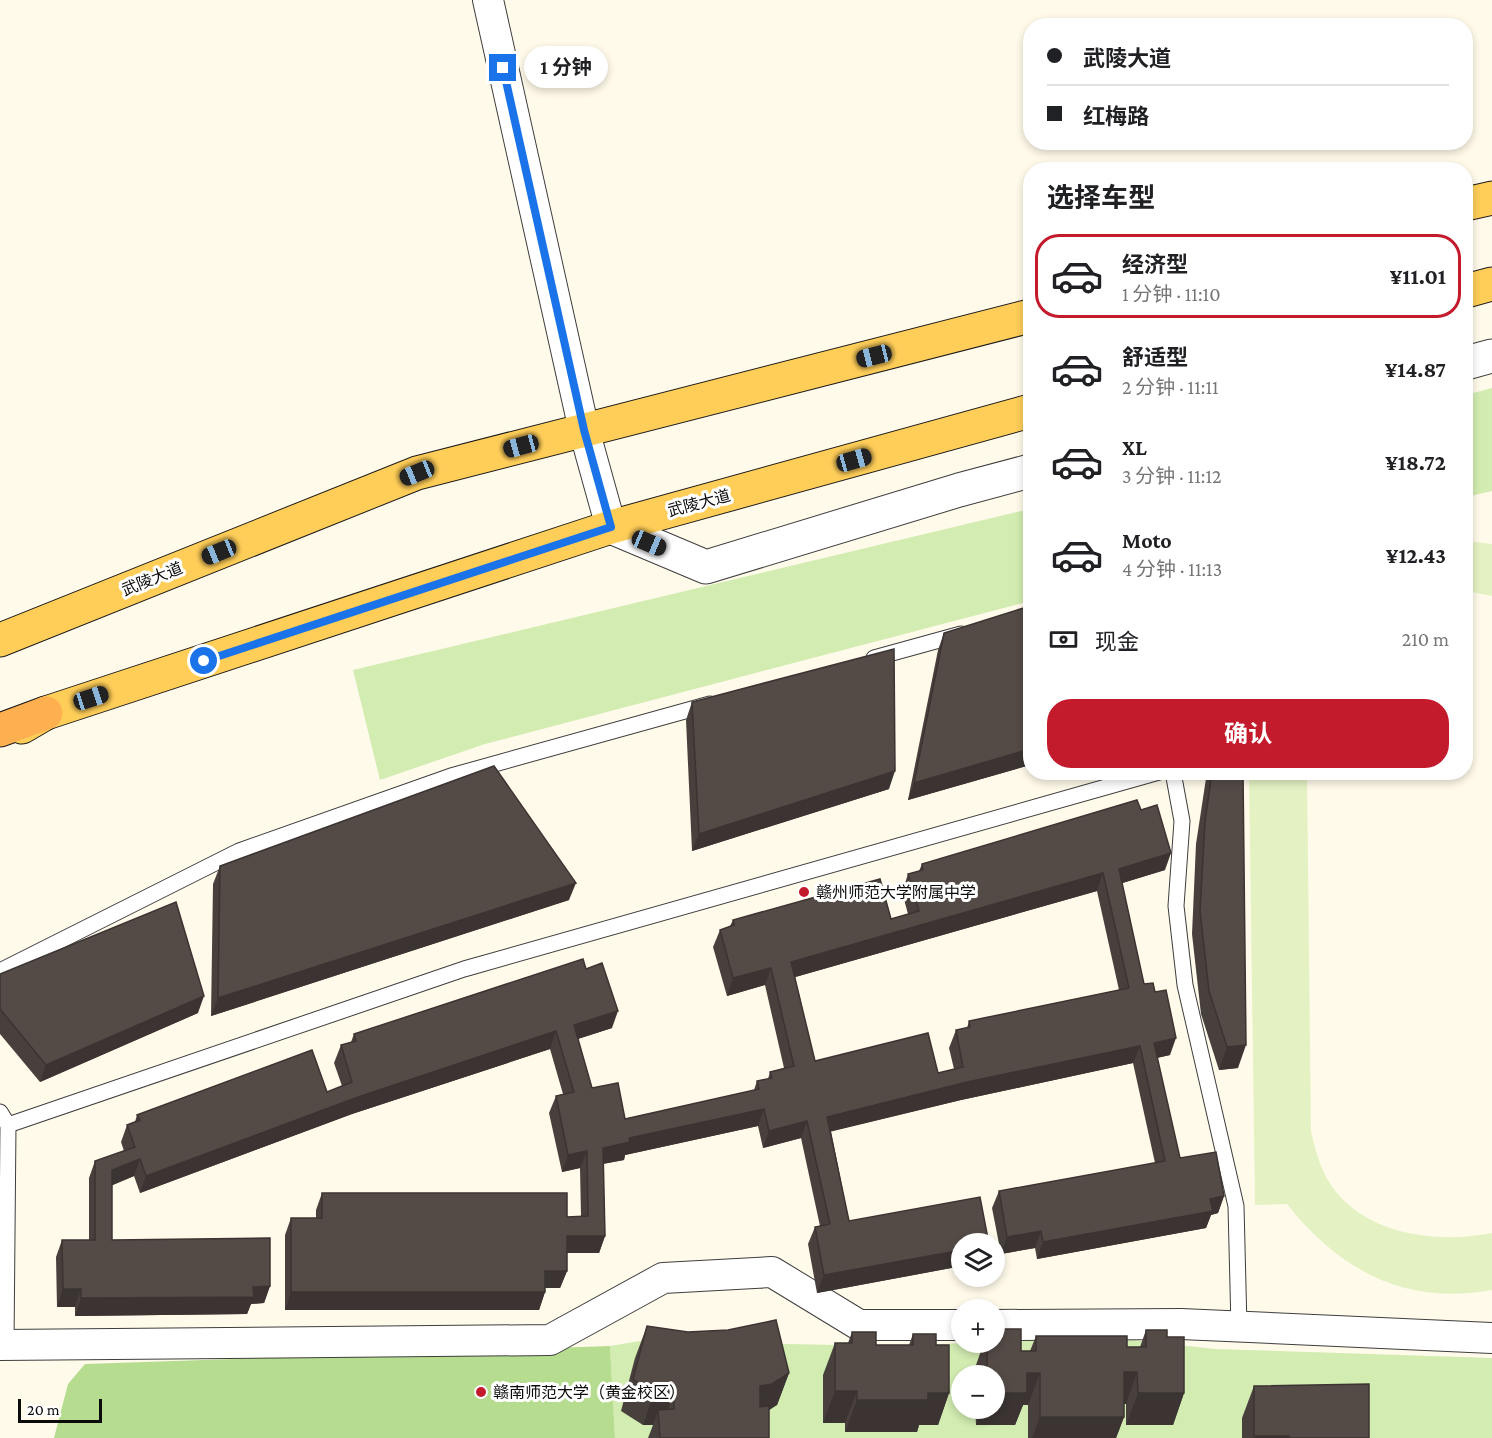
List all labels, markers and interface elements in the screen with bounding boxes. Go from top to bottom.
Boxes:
text: 武陵大道 [1083,46,1171,71]
callout: 1 分钟 [524,47,608,89]
route end [489,54,516,81]
text: 1 分钟 [540,56,592,78]
text: 红梅路 [1083,104,1149,129]
text: 选择车型 [1047,183,1155,213]
icon: car [1050,249,1104,303]
text: 经济型 [1122,252,1188,277]
text: ¥11.01 [1390,264,1446,289]
text: 1 分钟 · 11:10 [1122,283,1221,305]
icon: car [1050,342,1104,396]
car [854,343,894,369]
text: 舒适型 [1122,345,1188,370]
text: ¥14.87 [1385,357,1446,382]
text: 2 分钟 · 11:11 [1122,376,1219,398]
car [501,433,541,459]
icon: car [1050,435,1104,489]
text: XL [1122,435,1147,460]
car [834,446,874,474]
text: ¥18.72 [1385,450,1446,475]
car [397,458,437,488]
text: 3 分钟 · 11:12 [1122,465,1222,487]
street label: 武陵大道 [666,487,732,519]
car [629,528,669,558]
icon: car [1050,528,1104,582]
text: Moto [1122,528,1172,553]
car [199,537,239,567]
text: ¥12.43 [1386,543,1446,568]
text: 4 分钟 · 11:13 [1122,558,1222,580]
street label: 武陵大道 [119,559,185,599]
icon: cash [1047,623,1080,656]
text: 210 m [1402,628,1449,650]
text: 现金 [1095,629,1139,654]
route start [190,647,217,674]
car [71,684,111,712]
button: 确认 [1047,699,1449,768]
place label: 赣州师范大学附属中学 [816,883,976,901]
marker: 赣州师范大学附属中学 [797,885,811,899]
map controls [951,1233,1005,1419]
button: layers [951,1233,1005,1287]
button: + [951,1299,1005,1353]
button: − [951,1365,1005,1419]
place label: 赣南师范大学（黄金校区） [493,1383,685,1401]
marker: 赣南师范大学（黄金校区） [474,1385,488,1399]
scale bar [18,1396,102,1424]
text: 20 m [27,1401,60,1418]

